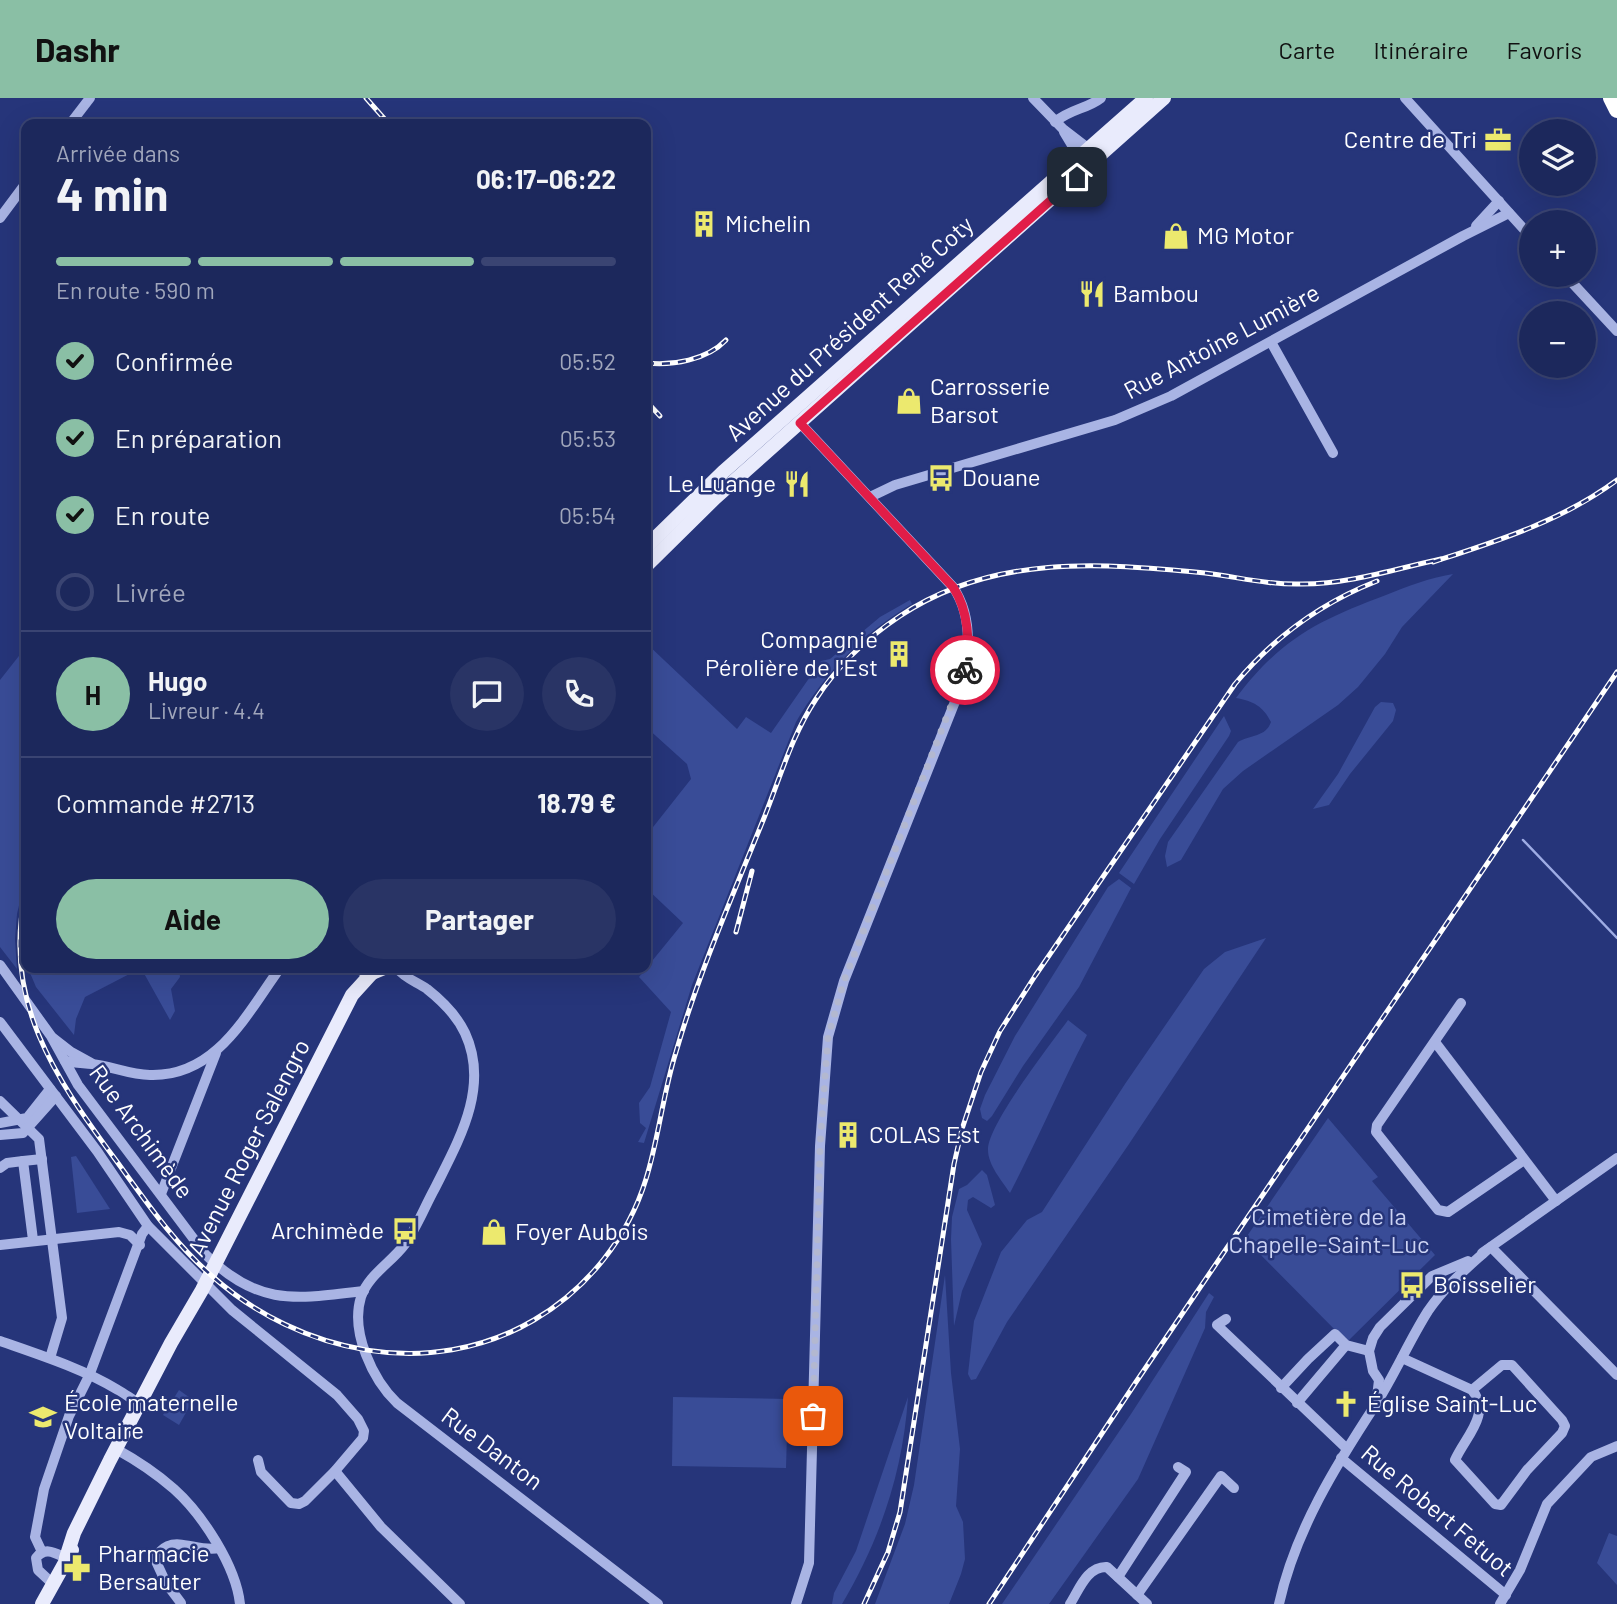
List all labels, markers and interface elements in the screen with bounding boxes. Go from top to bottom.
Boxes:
text: Dashr [35,29,120,69]
text: Carte [1279,35,1335,64]
text: Itinéraire [1373,35,1469,64]
text: Favoris [1507,35,1582,64]
map controls [1519,119,1596,378]
button: layers [1519,119,1596,196]
place label: Centre de Tri [1344,124,1477,153]
office icon: Centre de Tri [1483,125,1513,155]
text: Arrivée dans [56,139,180,167]
pin [1047,147,1107,207]
icon: home [1058,158,1096,196]
text: 06:17–06:22 [476,163,616,194]
text: 4 min [56,165,168,220]
place label: Michelin [725,208,811,237]
building icon: Michelin [689,209,719,239]
street label: Avenue du Président René Coty [720,209,978,447]
button: + [1519,210,1596,287]
place label: MG Motor [1197,220,1294,249]
shop icon: MG Motor [1161,221,1191,251]
text: En route · 590 m [56,276,215,304]
street label: Rue Antoine Lumière [1119,277,1324,404]
place label: Bambou [1113,278,1199,307]
restaurant icon: Bambou [1077,279,1107,309]
button: − [1519,301,1596,378]
icon: check [56,342,94,380]
text: Confirmée [115,345,233,376]
text: 05:52 [559,347,616,375]
place label: Carrosserie Barsot [930,371,1050,428]
shop icon: Carrosserie Barsot [894,386,924,416]
icon: check [56,419,94,457]
text: En préparation [115,422,282,453]
text: 05:53 [560,424,616,452]
place label: Douane [962,462,1041,491]
bus stop icon: Douane [926,463,956,493]
place label: Le Luange [667,468,776,497]
restaurant icon: Le Luange [782,469,812,499]
icon: check [56,496,94,534]
text: En route [115,499,210,530]
text: 05:54 [559,501,616,529]
text: Livrée [115,576,186,607]
place label: Compagnie Pérolière de l'Est [705,624,878,681]
courier [930,635,1000,705]
building icon: Compagnie Pérolière de l'Est [884,639,914,669]
icon: bike [946,651,984,689]
button: chat [450,657,524,731]
button: phone [542,657,616,731]
text: Hugo [148,665,207,696]
text: H [85,679,101,710]
text: Livreur · 4.4 [148,696,265,724]
text: Commande #2713 [56,787,255,818]
text: 18.79 € [537,787,616,818]
button: Aide [56,879,329,959]
button: Partager [343,879,616,959]
street label: Avenue Roger Salengro [180,1034,315,1261]
street label: Rue Archimède [84,1059,200,1204]
place label: COLAS Est [869,1119,980,1148]
building icon: COLAS Est [833,1120,863,1150]
park label: Cimetière de la Chapelle-Saint-Luc [1228,1201,1430,1258]
place label: Archimède [271,1215,384,1244]
bus stop icon: Archimède [390,1216,420,1246]
place label: Foyer Aubois [515,1216,648,1245]
shop icon: Foyer Aubois [479,1217,509,1247]
place label: Boisselier [1433,1269,1536,1298]
bus stop icon: Boisselier [1397,1270,1427,1300]
pin [783,1386,843,1446]
place label: École maternelle Voltaire [64,1387,238,1444]
place label: Église Saint-Luc [1367,1388,1537,1417]
church icon: Église Saint-Luc [1331,1389,1361,1419]
icon: bag [794,1397,832,1435]
street label: Rue Danton [436,1400,549,1495]
school or university icon: École maternelle Voltaire [28,1402,58,1432]
street label: Rue Robert Fetuot [1356,1438,1520,1582]
place label: Pharmacie Bersauter [98,1538,210,1595]
pharmacy icon: Pharmacie Bersauter [62,1553,92,1583]

